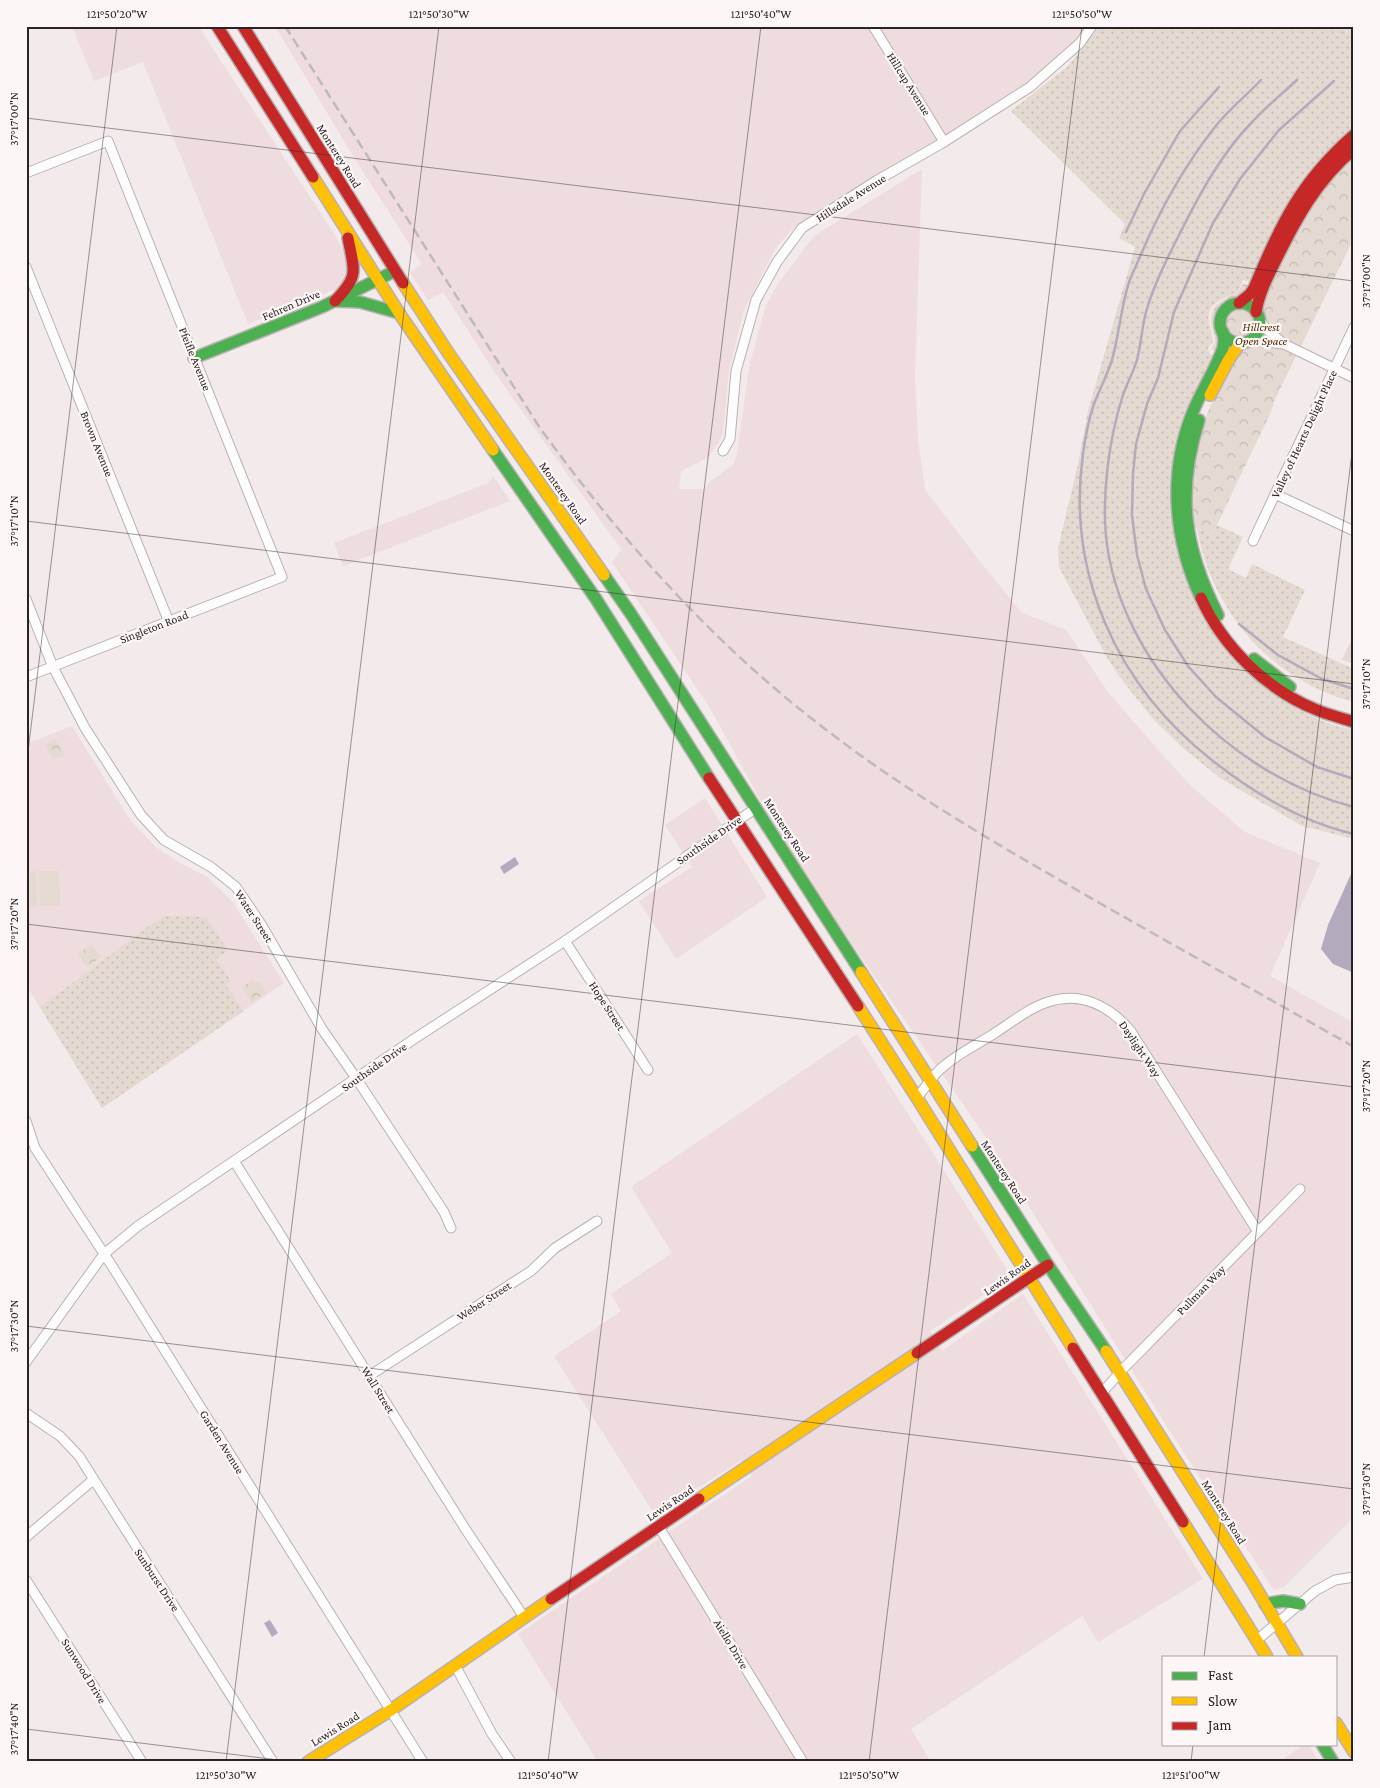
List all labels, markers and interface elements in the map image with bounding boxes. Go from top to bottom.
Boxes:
text: 121°50'20"W [87,7,147,21]
text: 121°50'30"W [409,7,469,21]
text: 121°50'40"W [731,7,791,21]
text: 121°50'50"W [1052,7,1112,21]
street label: Hillcap Avenue [884,50,934,118]
text: 37°17'00"N [7,92,21,146]
street label: Monterey Road [314,121,365,191]
street label: Hillsdale Avenue [813,171,889,225]
text: 37°17'00"N [1359,254,1373,308]
street label: Fehren Drive [260,287,322,323]
park label: Hillcrest Open Space [1235,320,1288,348]
street label: Pfeifle Avenue [176,325,214,393]
street label: Valley of Hearts Delight Place [1268,368,1340,500]
street label: Brown Avenue [78,409,116,479]
street label: Monterey Road [536,459,590,527]
text: 37°17'10"N [7,495,21,547]
street label: Singleton Road [118,607,191,646]
text: 37°17'10"N [1359,658,1373,710]
street label: Monterey Road [761,796,813,865]
street label: Southside Drive [674,812,744,868]
street label: Water Street [232,887,277,946]
text: 37°17'20"N [7,897,21,951]
street label: Hope Street [586,979,629,1034]
street label: Daylight Way [1116,1018,1164,1080]
street label: Southside Drive [339,1039,409,1095]
text: 37°17'20"N [1359,1059,1373,1113]
street label: Monterey Road [978,1138,1030,1207]
street label: Lewis Road [981,1255,1034,1298]
street label: Pullman Way [1174,1262,1229,1318]
street label: Weber Street [454,1278,515,1324]
text: 37°17'30"N [7,1300,21,1352]
street label: Wall Street [358,1364,398,1417]
street label: Garden Avenue [197,1407,247,1477]
text: 37°17'30"N [1359,1463,1373,1515]
street label: Monterey Road [1199,1477,1250,1547]
street label: Lewis Road [643,1482,697,1524]
street label: Sunburst Drive [131,1546,183,1614]
street label: Aiello Drive [711,1616,751,1672]
street label: Sunwood Drive [59,1636,109,1706]
legend [1162,1656,1338,1746]
text: Fast [1208,1667,1234,1683]
text: Slow [1208,1693,1238,1709]
text: 37°17'40"N [7,1703,21,1755]
street label: Lewis Road [308,1708,362,1749]
text: Jam [1206,1717,1231,1734]
text: 121°50'30"W [196,1768,256,1782]
text: 121°50'40"W [518,1768,578,1782]
text: 121°50'50"W [839,1768,899,1782]
text: 121°51'00"W [1162,1768,1220,1782]

